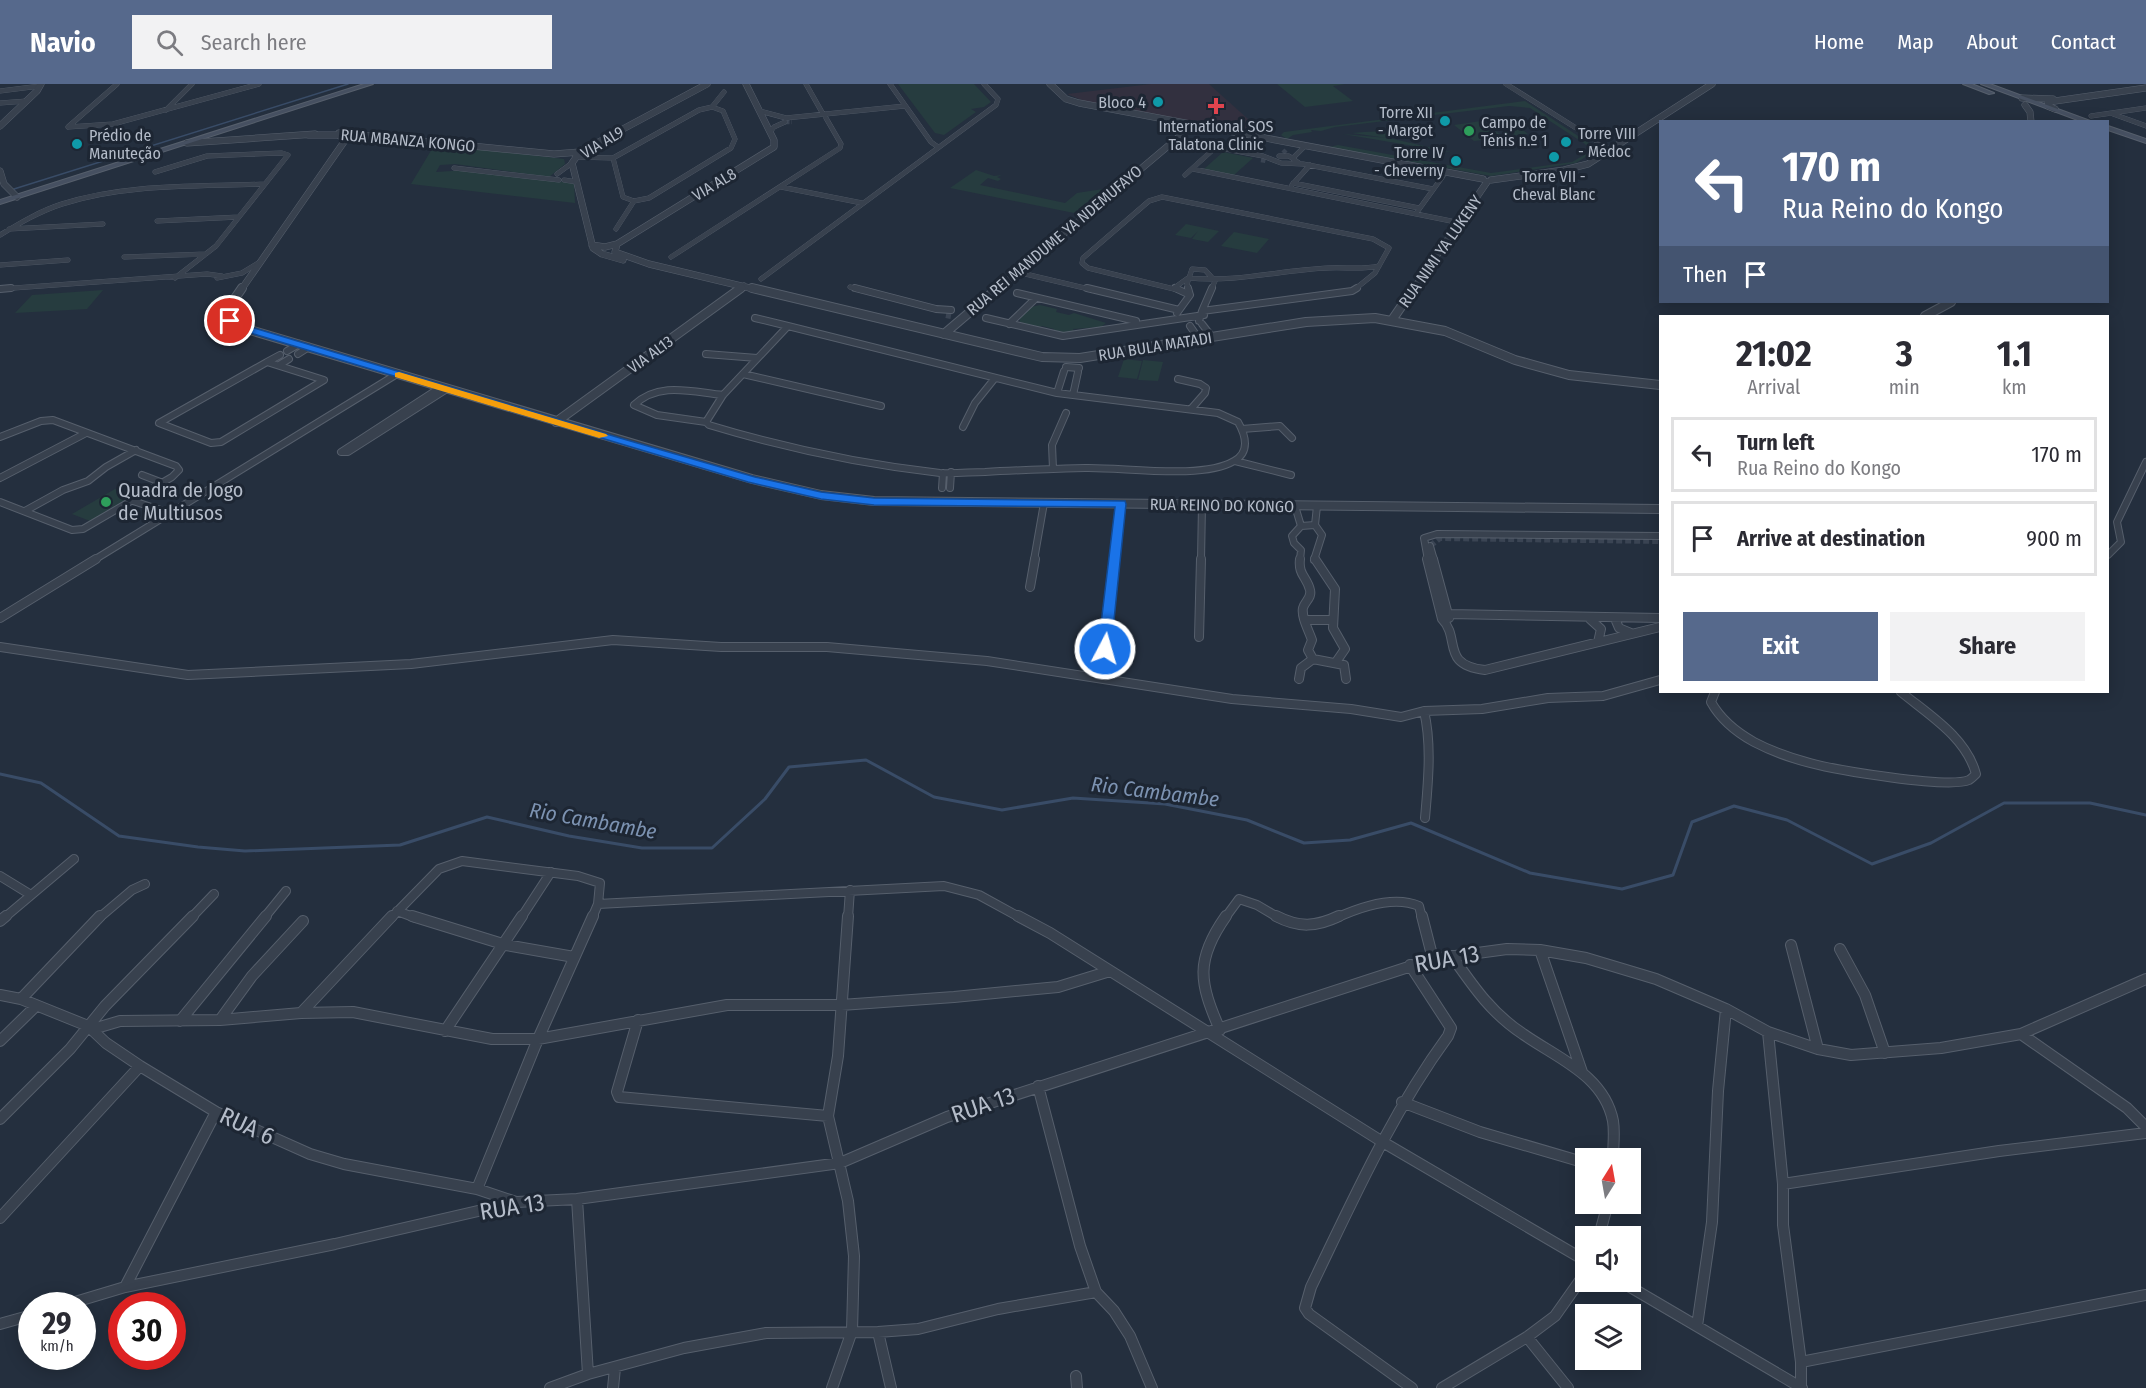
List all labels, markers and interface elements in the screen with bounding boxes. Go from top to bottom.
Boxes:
search box [132,15,552,69]
text: Navio [30,26,96,59]
icon: search [153,26,186,59]
text: Search here [201,29,307,56]
text: Home [1814,29,1864,55]
text: Map [1897,29,1934,55]
text: About [1967,29,2018,55]
text: Contact [2051,29,2116,55]
place label: Bloco 4 [1098,93,1146,112]
marker: Bloco 4 [1151,95,1165,109]
marker: International SOS Talatona Clinic [1207,97,1225,115]
place label: Torre XII - Margot [1378,103,1434,140]
place label: Campo de Ténis n.º 1 [1481,113,1548,150]
marker: Torre XII - Margot [1438,114,1452,128]
place label: International SOS Talatona Clinic [1158,117,1274,154]
street label: VIA AL9 [577,122,627,163]
marker: Campo de Ténis n.º 1 [1462,124,1476,138]
place label: Torre VIII - Médoc [1578,124,1636,161]
street label: RUA MBANZA KONGO [340,125,476,156]
place label: Prédio de Manuteção [89,126,161,163]
marker: Torre VIII - Médoc [1559,135,1573,149]
marker: Prédio de Manuteção [70,137,84,151]
text: 170 m [1782,142,1881,192]
place label: Torre IV - Cheverny [1374,143,1445,180]
icon: left [1683,144,1761,222]
marker: Torre VII - Cheval Blanc [1547,150,1561,164]
marker: Torre IV - Cheverny [1449,154,1463,168]
street label: RUA REI MANDUME YA NDEMUFAYO [963,161,1146,319]
street label: VIA AL8 [689,164,740,205]
place label: Torre VII - Cheval Blanc [1513,167,1596,204]
street label: RUA NIMI YA LUKENY [1395,192,1486,311]
text: Rua Reino do Kongo [1782,193,2003,225]
icon: arrive [1739,258,1772,291]
text: Then [1683,261,1727,288]
pin [204,295,255,346]
icon: arrive [213,304,246,337]
street label: RUA BULA MATADI [1097,328,1213,365]
street label: VIA AL13 [624,332,677,377]
text: 21:02 [1736,332,1812,376]
text: 3 [1896,332,1913,376]
text: 1.1 [1997,332,2032,376]
text: Arrival [1747,375,1800,399]
text: min [1889,375,1920,399]
text: km [2002,375,2027,399]
text: Turn left [1737,429,1815,456]
icon: left [1686,438,1719,471]
text: 170 m [2031,441,2082,468]
text: Rua Reino do Kongo [1737,456,1901,480]
place label: Quadra de Jogo de Multiusos [118,478,243,525]
marker: Quadra de Jogo de Multiusos [99,495,113,509]
street label: RUA REINO DO KONGO [1150,495,1294,516]
icon: arrive [1686,522,1719,555]
text: Arrive at destination [1737,525,1925,552]
text: 900 m [2026,525,2082,552]
button: Exit [1683,612,1878,681]
button: Share [1890,612,2085,681]
position arrow [1073,617,1137,681]
water label: Rio Cambambe [1090,771,1220,813]
water label: Rio Cambambe [527,797,659,845]
street label: RUA 13 [1412,940,1482,978]
street label: RUA 13 [948,1081,1018,1129]
street label: RUA 6 [215,1101,279,1151]
north arrow [1575,1148,1641,1214]
map controls [1575,1148,1641,1370]
street label: RUA 13 [478,1188,546,1226]
button: sound [1575,1226,1641,1292]
speed limit sign: 30 [108,1292,186,1370]
button: layers [1575,1304,1641,1370]
text: 29 [42,1306,72,1342]
text: km/h [40,1337,74,1355]

